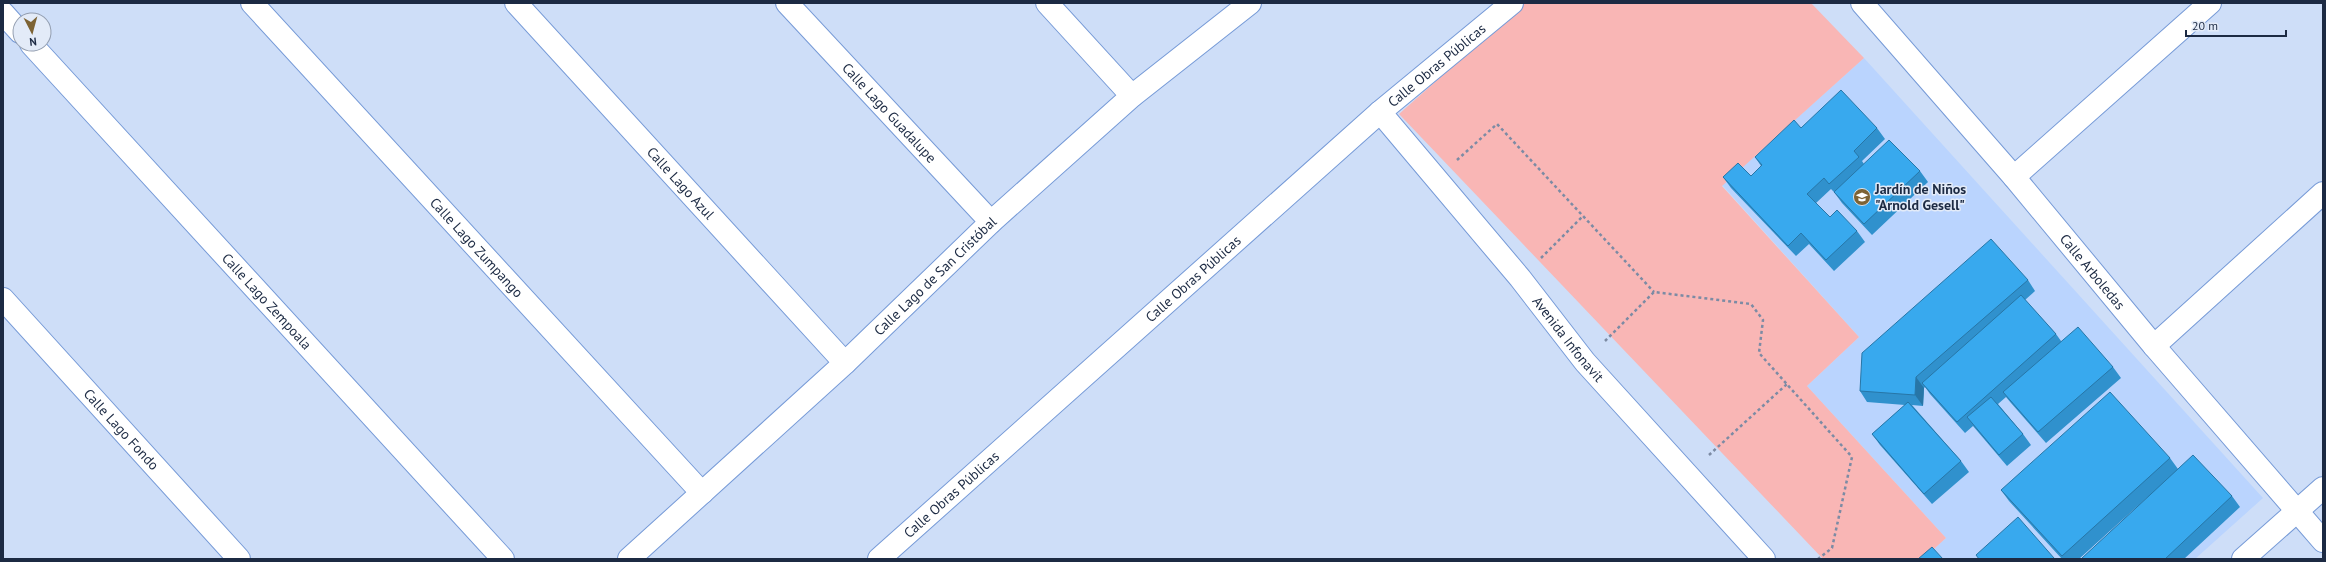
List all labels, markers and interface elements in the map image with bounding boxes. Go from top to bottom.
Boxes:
north arrow [12,12,52,52]
scale bar [2186,12,2286,38]
text: 20 m [2192,18,2218,33]
street label: Calle Obras Públicas [1384,19,1489,111]
text: N [29,35,37,49]
street label: Calle Lago Guadalupe [838,59,940,167]
street label: Calle Lago Azul [643,143,718,223]
place label: Jardín de Niños "Arnold Gesell" [1874,180,1966,214]
school or university icon: Jardín de Niños "Arnold Gesell" [1852,187,1872,207]
street label: Calle Lago Zumpango [426,194,527,301]
street label: Calle Lago de San Cristóbal [870,212,1000,339]
street label: Calle Arboledas [2056,230,2129,313]
street label: Calle Obras Públicas [1142,231,1245,326]
street label: Calle Lago Zempoala [218,249,316,353]
street label: Avenida Infonavit [1529,293,1608,386]
street label: Calle Lago Fondo [80,385,163,474]
street label: Calle Obras Públicas [900,447,1003,542]

